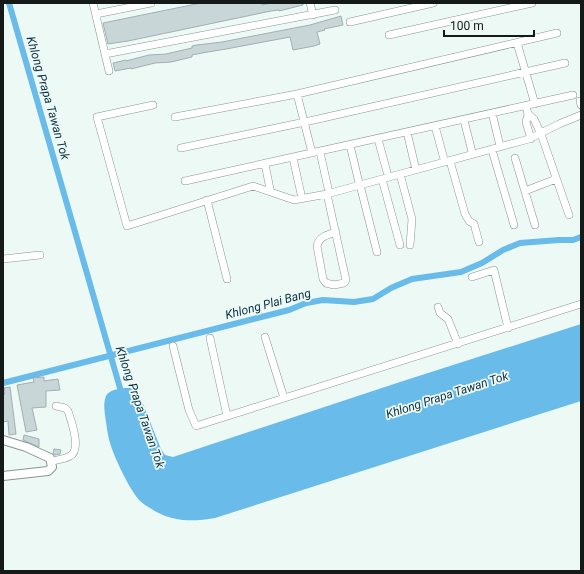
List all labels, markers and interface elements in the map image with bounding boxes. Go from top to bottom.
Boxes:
scale bar [444,12,534,38]
text: 100 m [450,19,484,33]
water label: Khlong Prapa Tawan Tok [24,35,73,162]
water label: Khlong Plai Bang [224,286,313,322]
water label: Khlong Prapa Tawan Tok [113,344,168,471]
water label: Khlong Prapa Tawan Tok [384,368,511,421]

